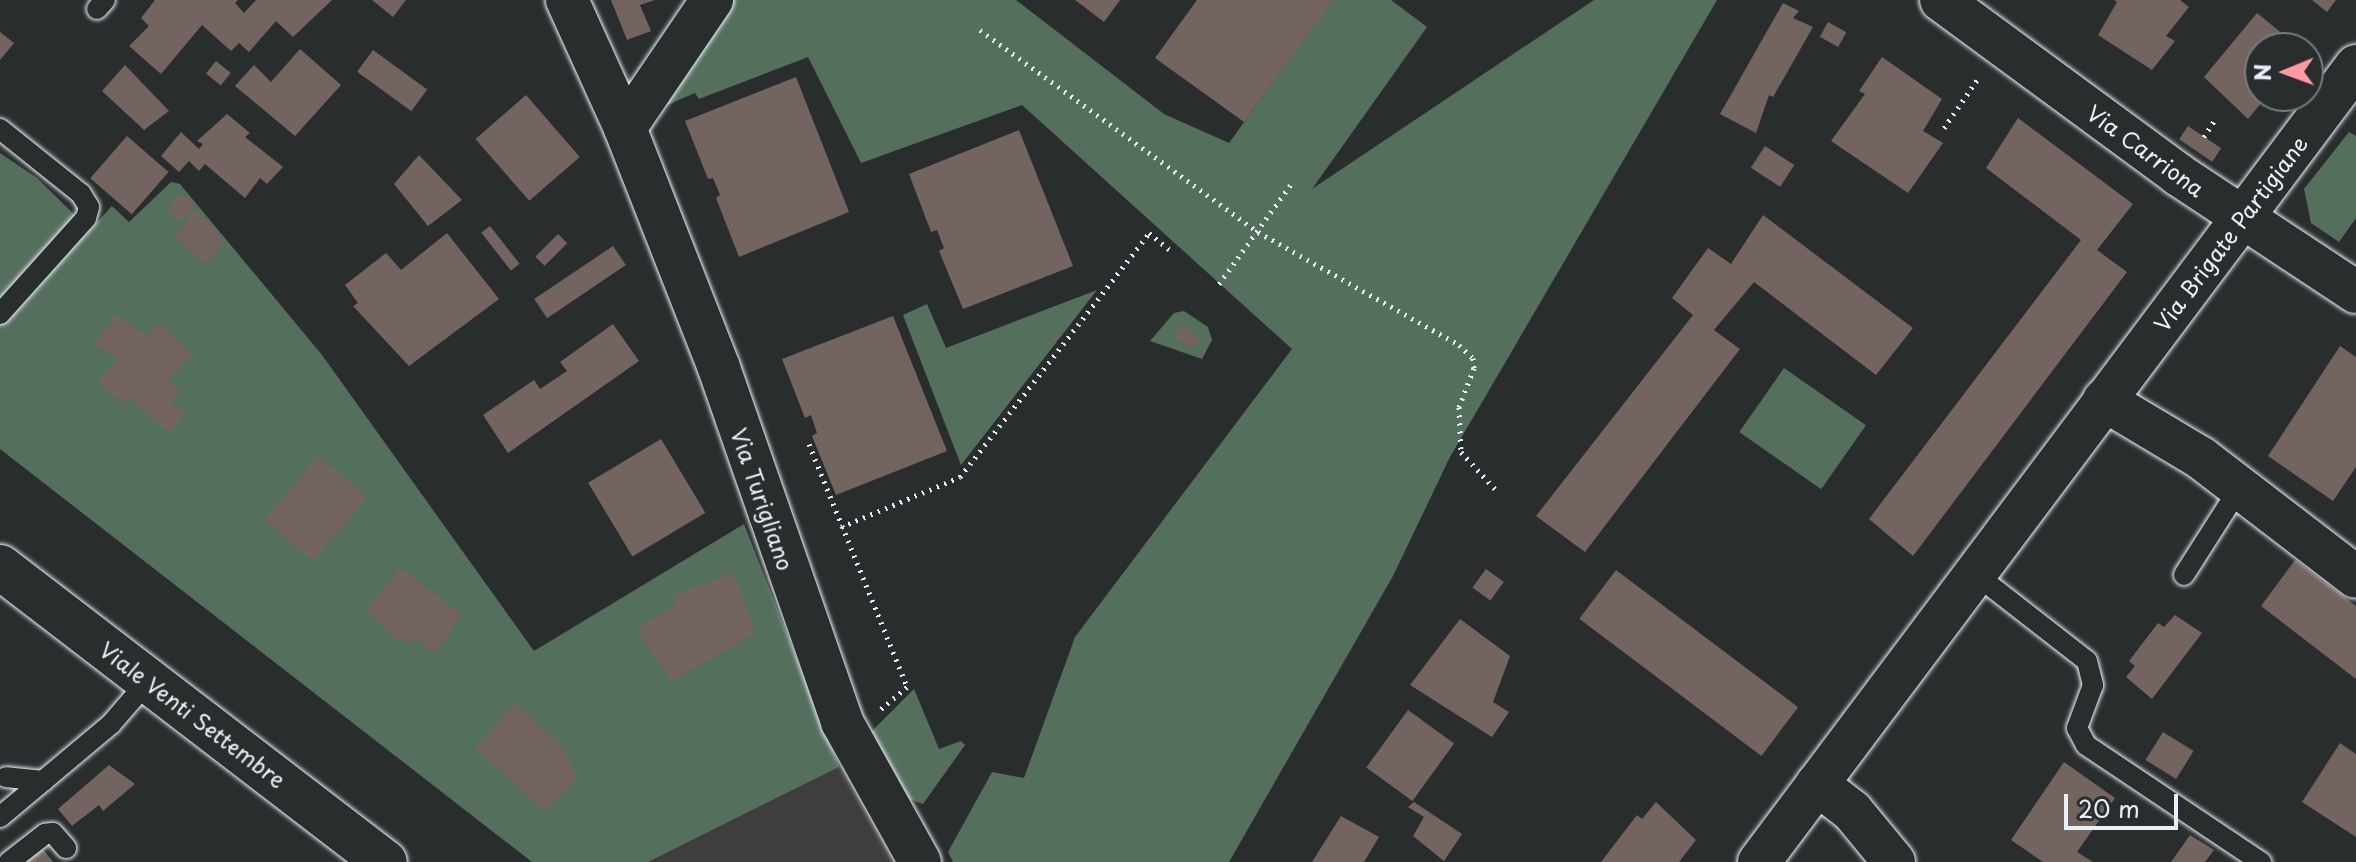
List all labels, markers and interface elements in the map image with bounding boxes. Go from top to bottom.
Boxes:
north arrow [2244,32,2324,112]
text: N [2245,63,2278,81]
street label: Via Carriona [2083,99,2209,201]
street label: Via Brigate Partigiane [2148,130,2312,336]
street label: Via Turigliano [726,425,800,573]
street label: Viale Venti Settembre [94,635,292,793]
scale bar [2068,778,2182,828]
text: 20 m [2078,790,2140,826]

